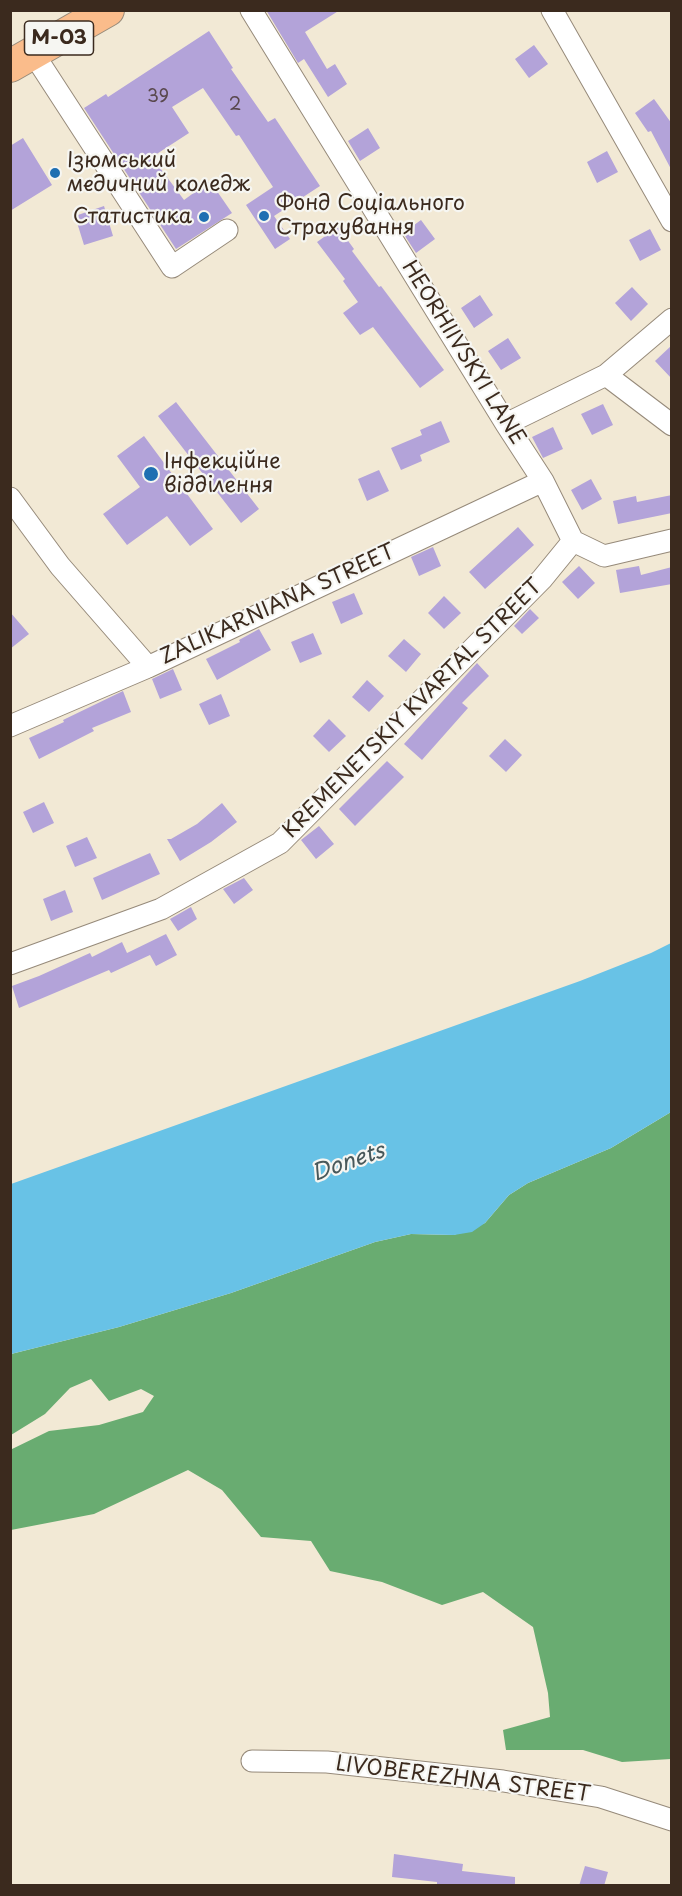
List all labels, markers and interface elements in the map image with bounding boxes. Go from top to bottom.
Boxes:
road number: М-03 [25,21,94,55]
house number: 39 [147,86,169,108]
house number: 2 [229,94,241,116]
place label: Ізюмський медичний коледж [67,148,250,198]
marker: Ізюмський медичний коледж [48,166,62,180]
place label: Фонд Соцiального Страхування [276,191,465,241]
place label: Статистика [73,204,192,230]
marker: Фонд Соцiального Страхування [257,209,271,223]
marker: Статистика [197,210,211,224]
street label: HEORHIIVSKYI LANE [396,256,530,450]
place label: Інфекційне відділення [164,449,281,499]
marker: Інфекційне відділення [142,465,160,483]
street label: ZALIKARNIANA STREET [157,539,399,671]
street label: KREMENETSKIY KVARTAL STREET [278,574,548,844]
water label: Donets [308,1138,388,1188]
street label: LIVOBEREZHNA STREET [334,1752,592,1808]

